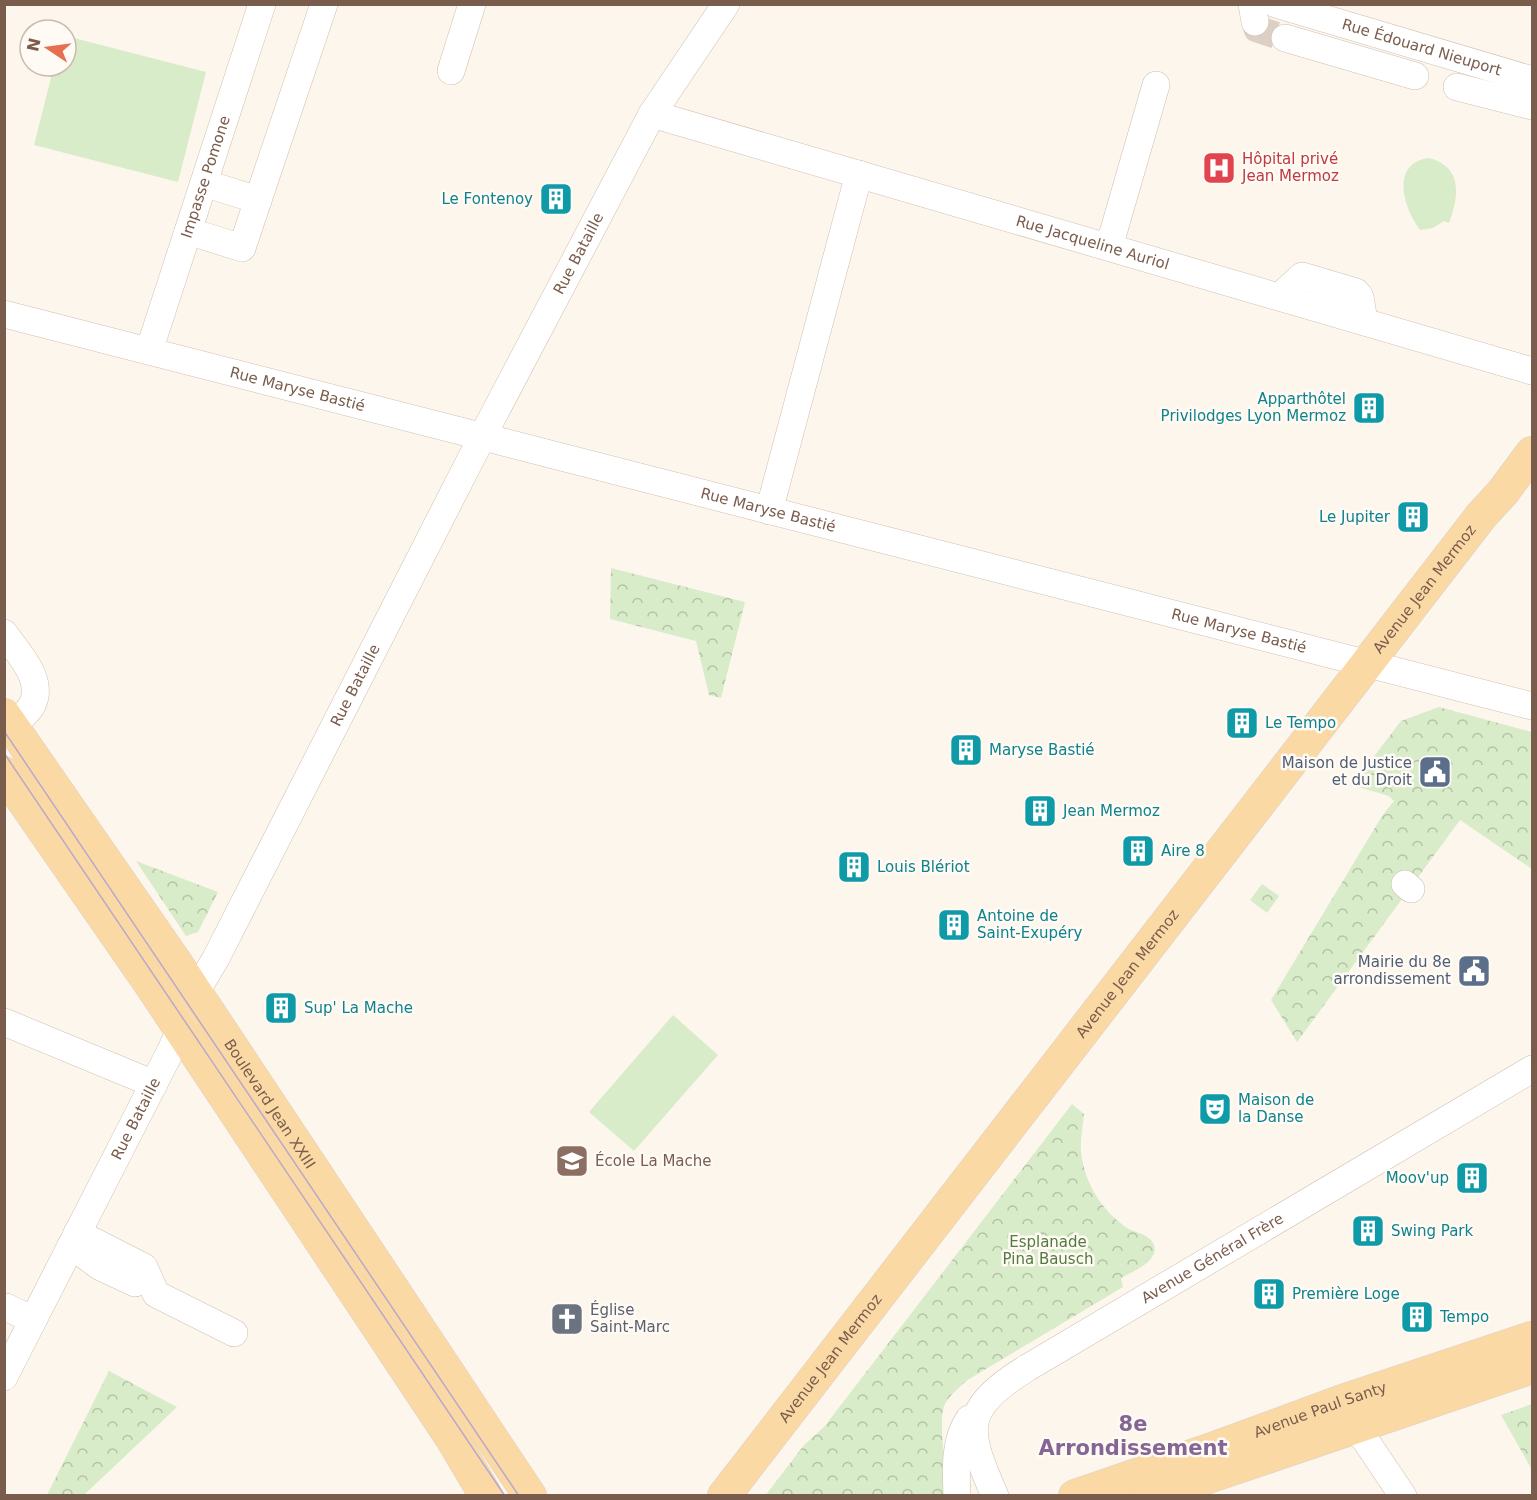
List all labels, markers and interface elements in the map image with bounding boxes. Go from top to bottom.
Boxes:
street label: Rue Édouard Nieuport [1340,15,1504,79]
north arrow [18,18,78,78]
text: N [23,36,45,53]
street label: Impasse Pomone [177,113,234,241]
hospital icon: Hôpital privé Jean Mermoz [1201,150,1237,186]
place label: Hôpital privé Jean Mermoz [1241,150,1339,185]
building icon: Le Fontenoy [538,181,574,217]
place label: Le Fontenoy [441,190,533,208]
street label: Rue Bataille [550,210,607,297]
street label: Rue Jacqueline Auriol [1014,212,1171,274]
street label: Rue Maryse Bastié [228,363,367,415]
place label: Apparthôtel Privilodges Lyon Mermoz [1161,390,1346,425]
building icon: Apparthôtel Privilodges Lyon Mermoz [1351,390,1387,426]
street label: Rue Maryse Bastié [699,484,838,536]
building icon: Le Jupiter [1395,499,1431,535]
place label: Le Jupiter [1319,508,1391,526]
street label: Avenue Jean Mermoz [1369,521,1480,657]
street label: Rue Maryse Bastié [1169,605,1309,657]
street label: Rue Bataille [327,641,384,729]
building icon: Le Tempo [1224,705,1260,741]
place label: Le Tempo [1265,714,1336,732]
building icon: Maryse Bastié [948,732,984,768]
place label: Maryse Bastié [989,741,1095,759]
place label: Maison de Justice et du Droit [1282,754,1412,789]
public building icon: Maison de Justice et du Droit [1417,754,1453,790]
building icon: Jean Mermoz [1022,793,1058,829]
place label: Jean Mermoz [1062,802,1160,820]
building icon: Aire 8 [1120,833,1156,869]
place label: Aire 8 [1161,842,1205,860]
building icon: Louis Blériot [836,849,872,885]
place label: Louis Blériot [877,858,970,876]
street label: Avenue Jean Mermoz [1072,906,1183,1042]
building icon: Antoine de Saint-Exupéry [936,907,972,943]
place label: Antoine de Saint-Exupéry [977,907,1082,942]
place label: Mairie du 8e arrondissement [1334,953,1451,988]
public building icon: Mairie du 8e arrondissement [1456,953,1492,989]
building icon: Sup' La Mache [263,990,299,1026]
place label: Sup' La Mache [304,999,413,1017]
street label: Boulevard Jean XXIII [220,1036,319,1172]
street label: Rue Bataille [108,1075,164,1163]
theatre icon: Maison de la Danse [1197,1091,1233,1127]
place label: Maison de la Danse [1238,1091,1314,1126]
school or university icon: École La Mache [554,1143,590,1179]
place label: École La Mache [595,1151,712,1170]
building icon: Moov'up [1454,1160,1490,1196]
place label: Moov'up [1386,1169,1449,1187]
street label: Avenue Général Frère [1138,1209,1287,1307]
building icon: Swing Park [1350,1213,1386,1249]
place label: Swing Park [1391,1222,1473,1240]
park label: Esplanade Pina Bausch [1003,1233,1093,1268]
building icon: Première Loge [1251,1276,1287,1312]
place label: Première Loge [1292,1285,1400,1303]
street label: Avenue Jean Mermoz [775,1290,886,1426]
building icon: Tempo [1399,1299,1435,1335]
place label: Église Saint-Marc [590,1300,670,1336]
church icon: Église Saint-Marc [549,1301,585,1337]
place label: Tempo [1439,1308,1489,1326]
street label: Avenue Paul Santy [1251,1378,1389,1442]
district label: 8e Arrondissement [1039,1412,1227,1460]

